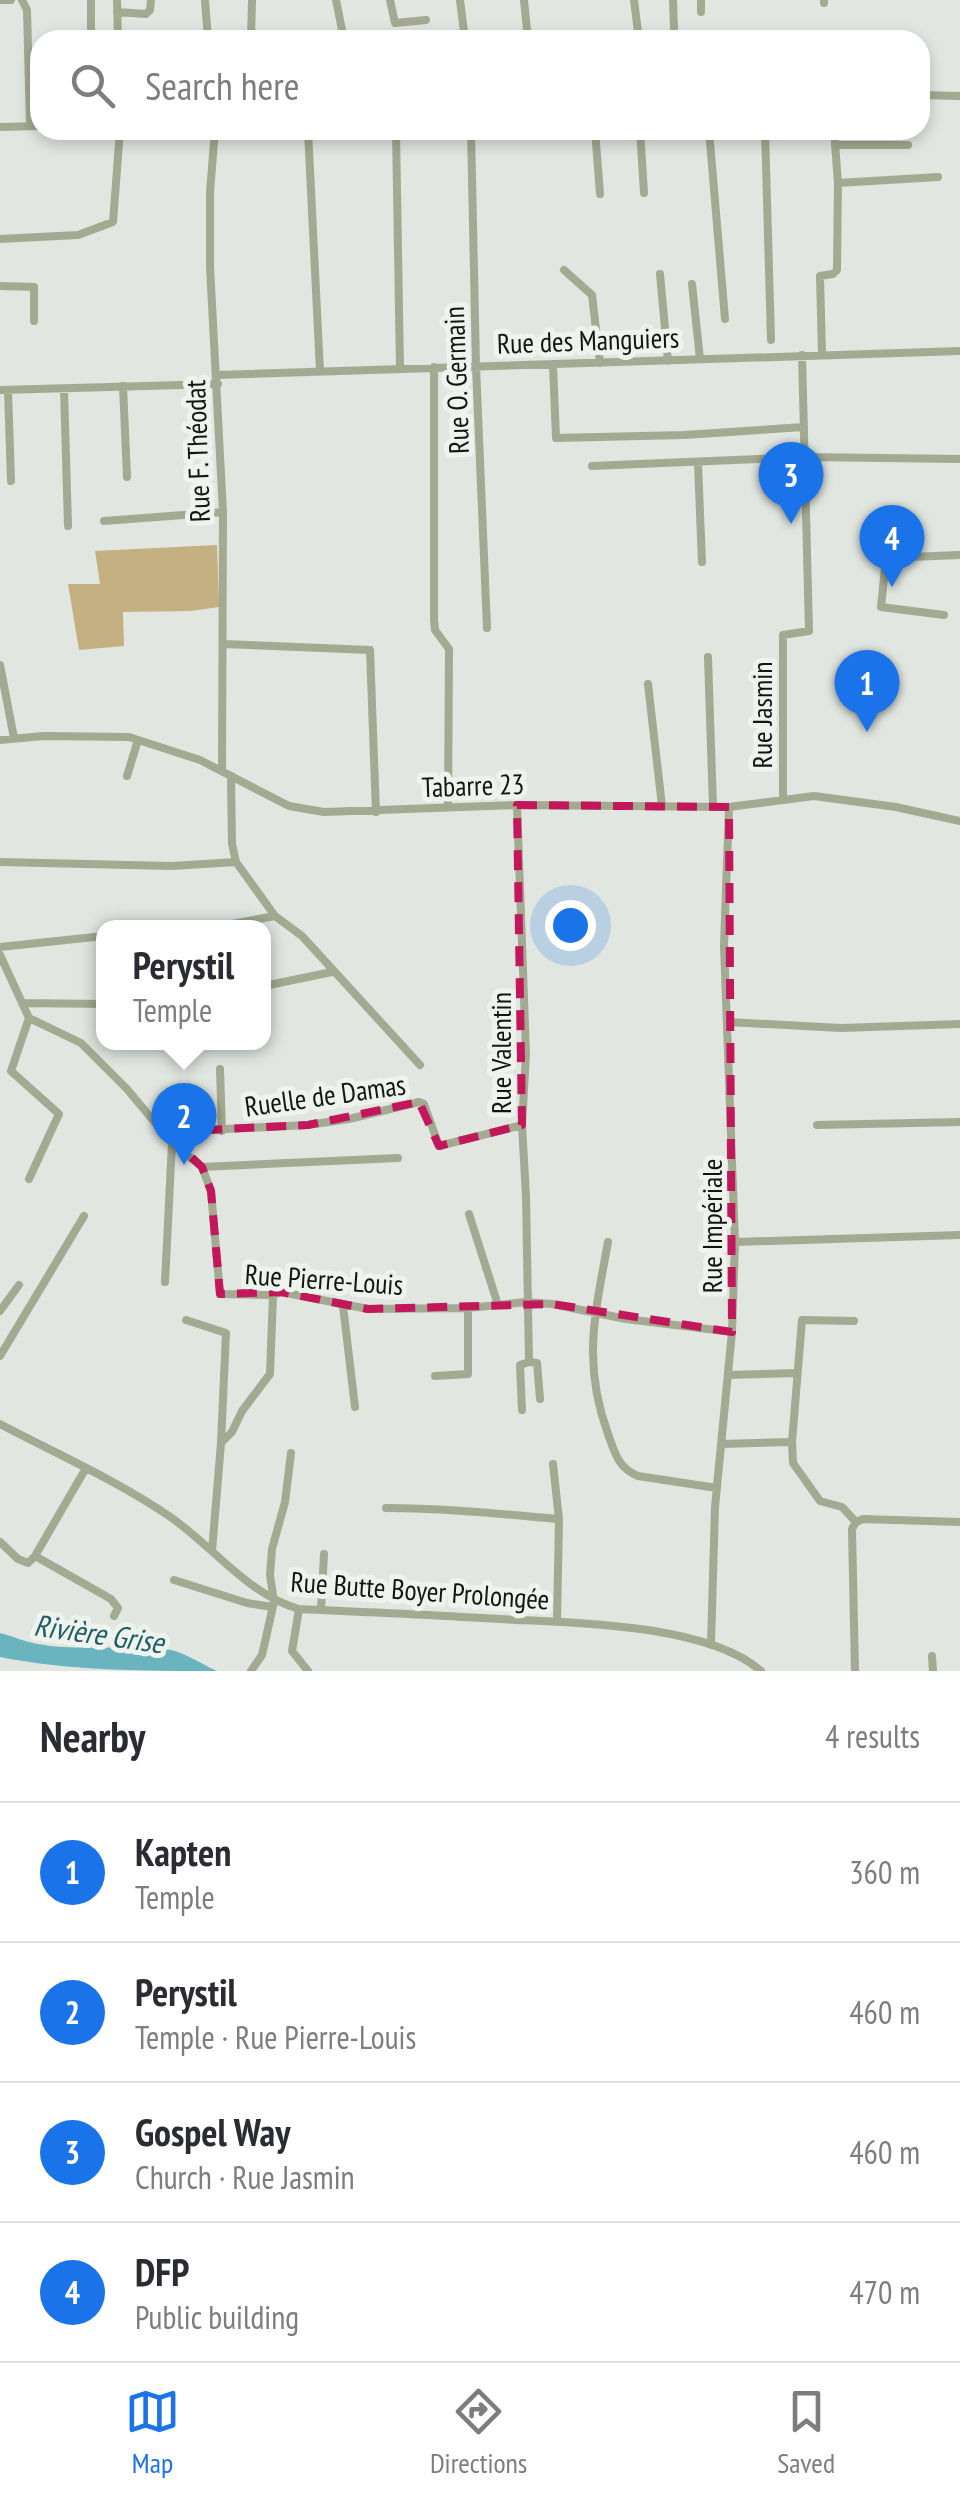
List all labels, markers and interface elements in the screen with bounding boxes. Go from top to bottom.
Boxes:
search box [30,30,930,140]
icon: search [65,58,120,113]
text: Search here [145,61,299,110]
street label: Rue O. Germain [435,306,477,454]
street label: Rue des Manguiers [496,318,680,362]
street label: Rue F. Théodat [176,379,218,523]
pin: 3 [758,442,824,524]
pin: 4 [860,504,924,587]
pin: 1 [834,650,900,732]
street label: Rue Jasmin [743,661,780,769]
street label: Tabarre 23 [421,765,525,805]
your location [545,900,596,951]
popup [96,920,271,1050]
text: Perystil [133,940,234,989]
text: Temple [133,989,212,1031]
street label: Rue Valentin [482,992,519,1114]
street label: Ruelle de Damas [242,1065,408,1125]
pin: 2 [152,1082,216,1165]
street label: Rue Impériale [693,1159,730,1293]
street label: Rue Pierre-Louis [244,1255,404,1303]
street label: Rue Butte Boyer Prolongée [289,1562,551,1618]
water label: Rivière Grise [32,1605,168,1662]
text: Nearby [40,1709,145,1764]
text: 4 results [825,1715,920,1757]
text: Kapten [135,1827,231,1876]
text: 1 [65,1851,80,1893]
text: 360 m [849,1851,920,1893]
text: Temple [135,1876,215,1918]
text: Perystil [135,1967,237,2016]
text: 2 [65,1991,80,2033]
text: 460 m [849,1991,920,2033]
text: Temple · Rue Pierre-Louis [135,2016,416,2058]
text: Gospel Way [135,2107,290,2156]
text: 3 [65,2131,80,2173]
text: 460 m [849,2131,920,2173]
text: Church · Rue Jasmin [135,2156,355,2198]
text: DFP [135,2247,189,2296]
text: 4 [65,2271,80,2313]
text: 470 m [849,2271,920,2313]
text: Public building [135,2296,299,2338]
tab: Map [125,2384,180,2481]
tab: Directions [430,2384,527,2481]
tab: Saved [777,2384,835,2481]

